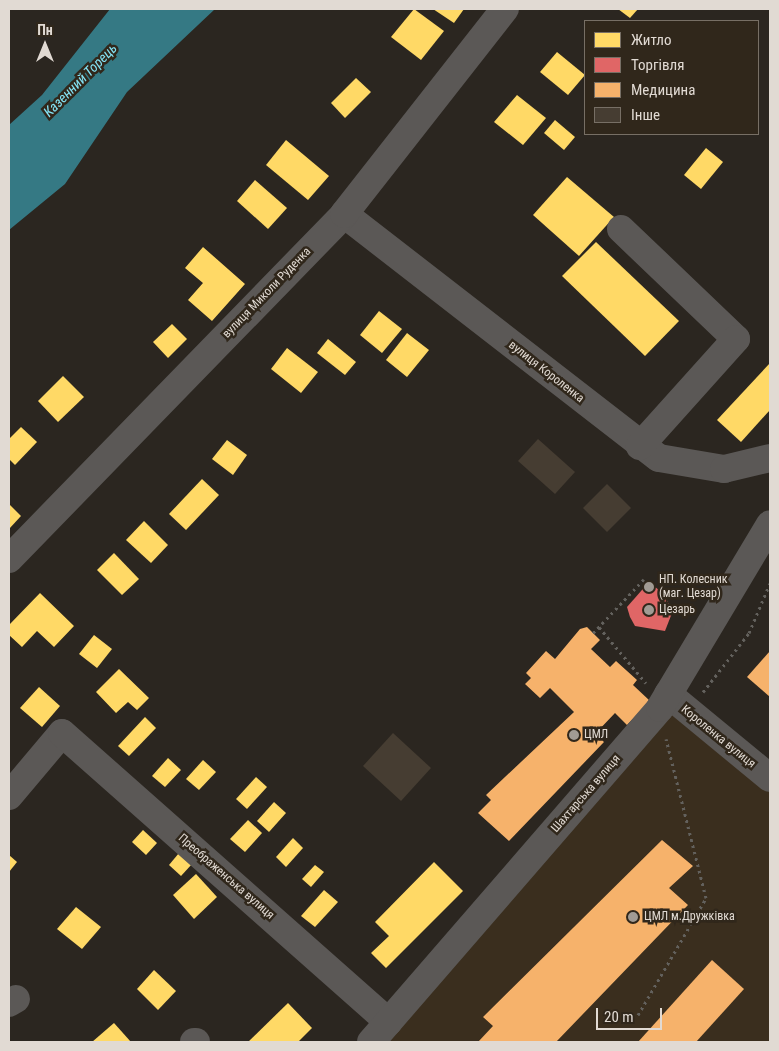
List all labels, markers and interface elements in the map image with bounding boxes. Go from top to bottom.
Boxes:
north arrow [20,20,70,70]
legend [584,20,759,135]
text: Пн [37,22,53,38]
text: Житло [631,31,671,49]
water label: Казенний Торець [40,40,120,120]
text: Торгівля [631,56,684,74]
text: Медицина [631,81,695,99]
text: Інше [631,106,660,124]
street label: вулиця Миколи Руденка [220,245,314,341]
street label: вулиця Короленка [505,338,587,406]
place label: НП. Колесник (маг. Цезар) [659,573,728,601]
marker: НП. Колесник (маг. Цезар) [643,581,655,593]
place label: Цезарь [659,603,695,617]
marker: Цезарь [643,604,655,616]
street label: Короленка вулиця [678,703,758,771]
place label: ЦМЛ [584,728,608,742]
marker: ЦМЛ [568,729,580,741]
street label: Шахтарська вулиця [548,752,624,836]
street label: Преображенська вулиця [175,831,277,923]
marker: ЦМЛ м.Дружківка [626,910,640,924]
place label: ЦМЛ м.Дружківка [644,910,735,924]
scale bar [599,998,665,1030]
text: 20 m [604,1008,634,1026]

